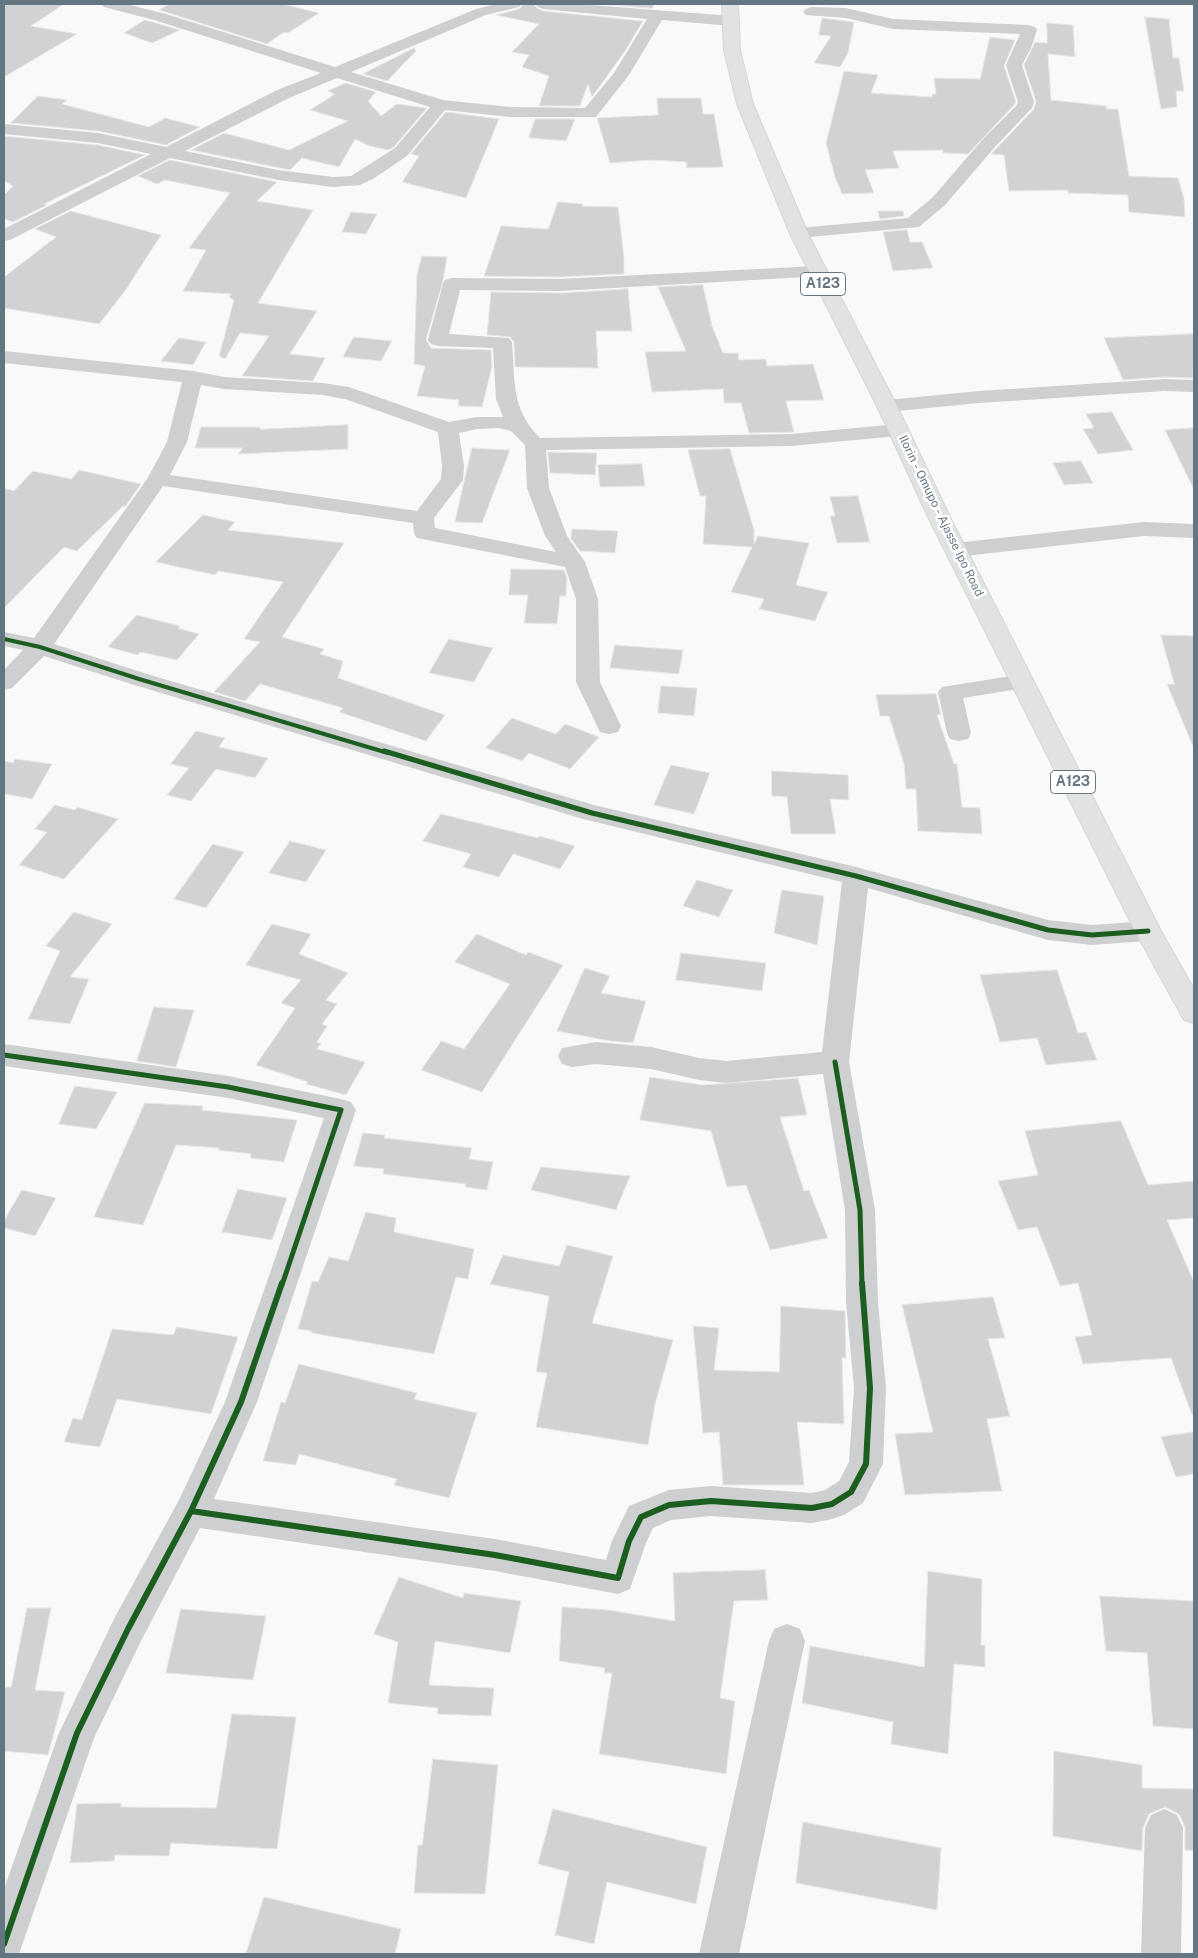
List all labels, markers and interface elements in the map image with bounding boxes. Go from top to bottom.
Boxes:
road number: A123 [800,272,846,296]
street label: Ilorin - Omupo - Ajasse Ipo Road [896,433,986,599]
road number: A123 [1050,770,1096,794]

